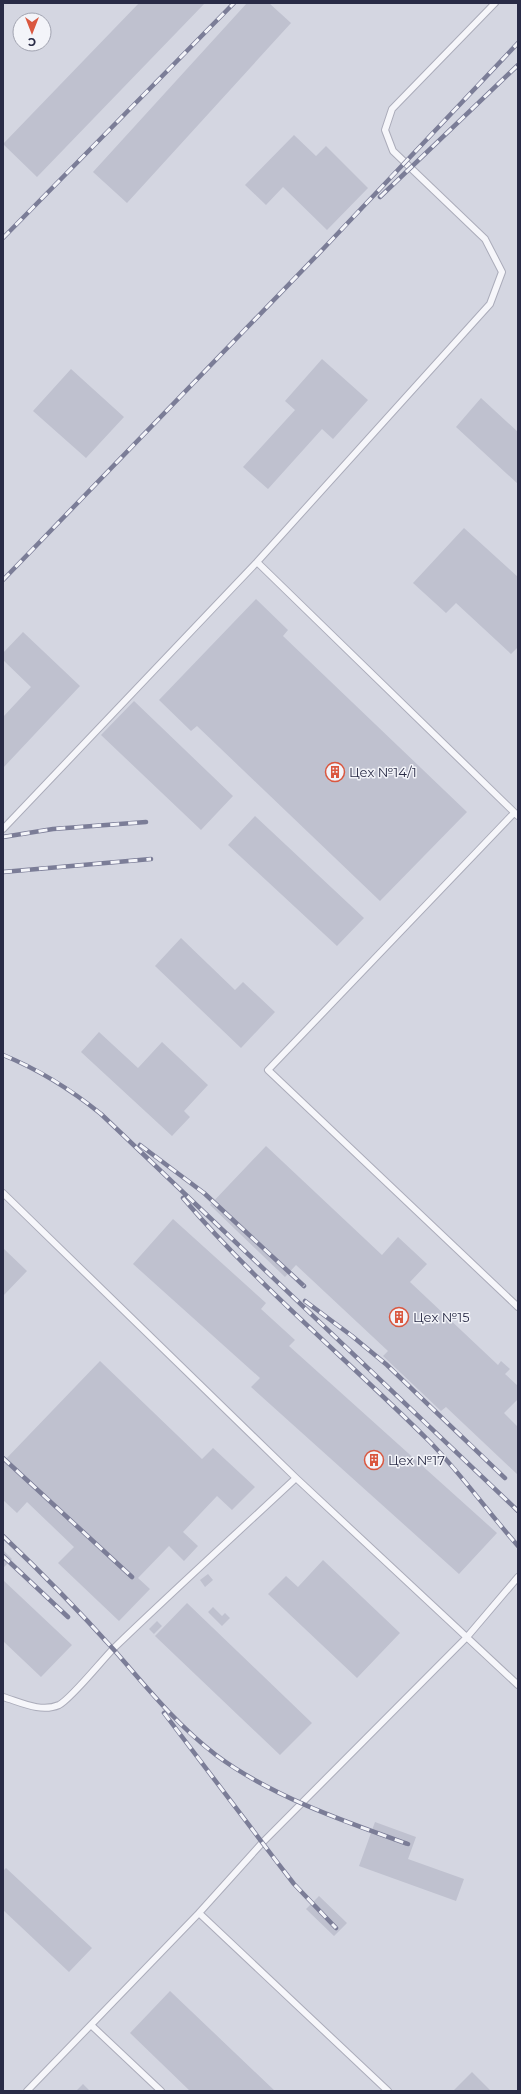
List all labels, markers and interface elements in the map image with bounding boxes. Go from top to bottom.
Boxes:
north arrow [12,12,52,52]
text: С [28,35,36,49]
building icon: Цех №14/1 [324,761,346,783]
place label: Цех №14/1 [349,764,417,780]
building icon: Цех №15 [388,1306,410,1328]
place label: Цех №15 [413,1309,470,1325]
building icon: Цех №17 [363,1449,385,1471]
place label: Цех №17 [388,1452,445,1468]

